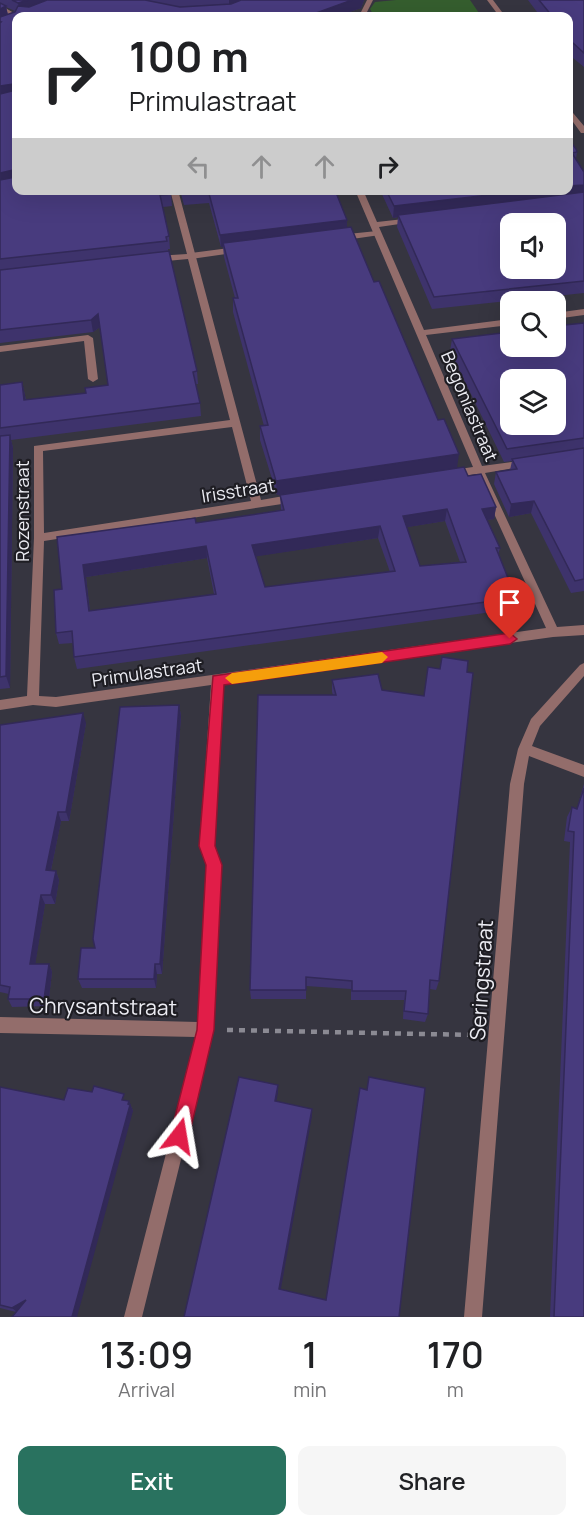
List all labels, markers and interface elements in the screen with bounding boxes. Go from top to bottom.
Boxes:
text: 100 m [129,27,249,85]
icon: right [30,36,108,114]
text: Primulastraat [129,82,297,119]
icon: left [182,150,215,183]
icon: ahead [245,150,278,183]
icon: ahead [308,150,341,183]
icon: right [371,150,404,183]
map controls [500,213,566,435]
button: sound [500,213,566,279]
button: search [500,291,566,357]
street label: Begoniastraat [436,347,504,465]
button: layers [500,369,566,435]
street label: Rozenstraat [10,460,34,562]
street label: Irisstraat [199,472,277,508]
pin [484,577,535,639]
icon: arrive [493,586,526,619]
street label: Primulastraat [90,652,204,692]
street label: Seringstraat [463,919,499,1041]
street label: Chrysantstraat [29,991,177,1021]
position arrow [147,1104,211,1168]
text: 13:09 [100,1330,193,1379]
text: 1 [302,1330,318,1379]
text: 170 [427,1330,484,1379]
text: Arrival [118,1376,175,1403]
text: min [293,1376,327,1403]
text: m [447,1376,464,1403]
button: Exit [18,1446,286,1515]
button: Share [298,1446,566,1515]

